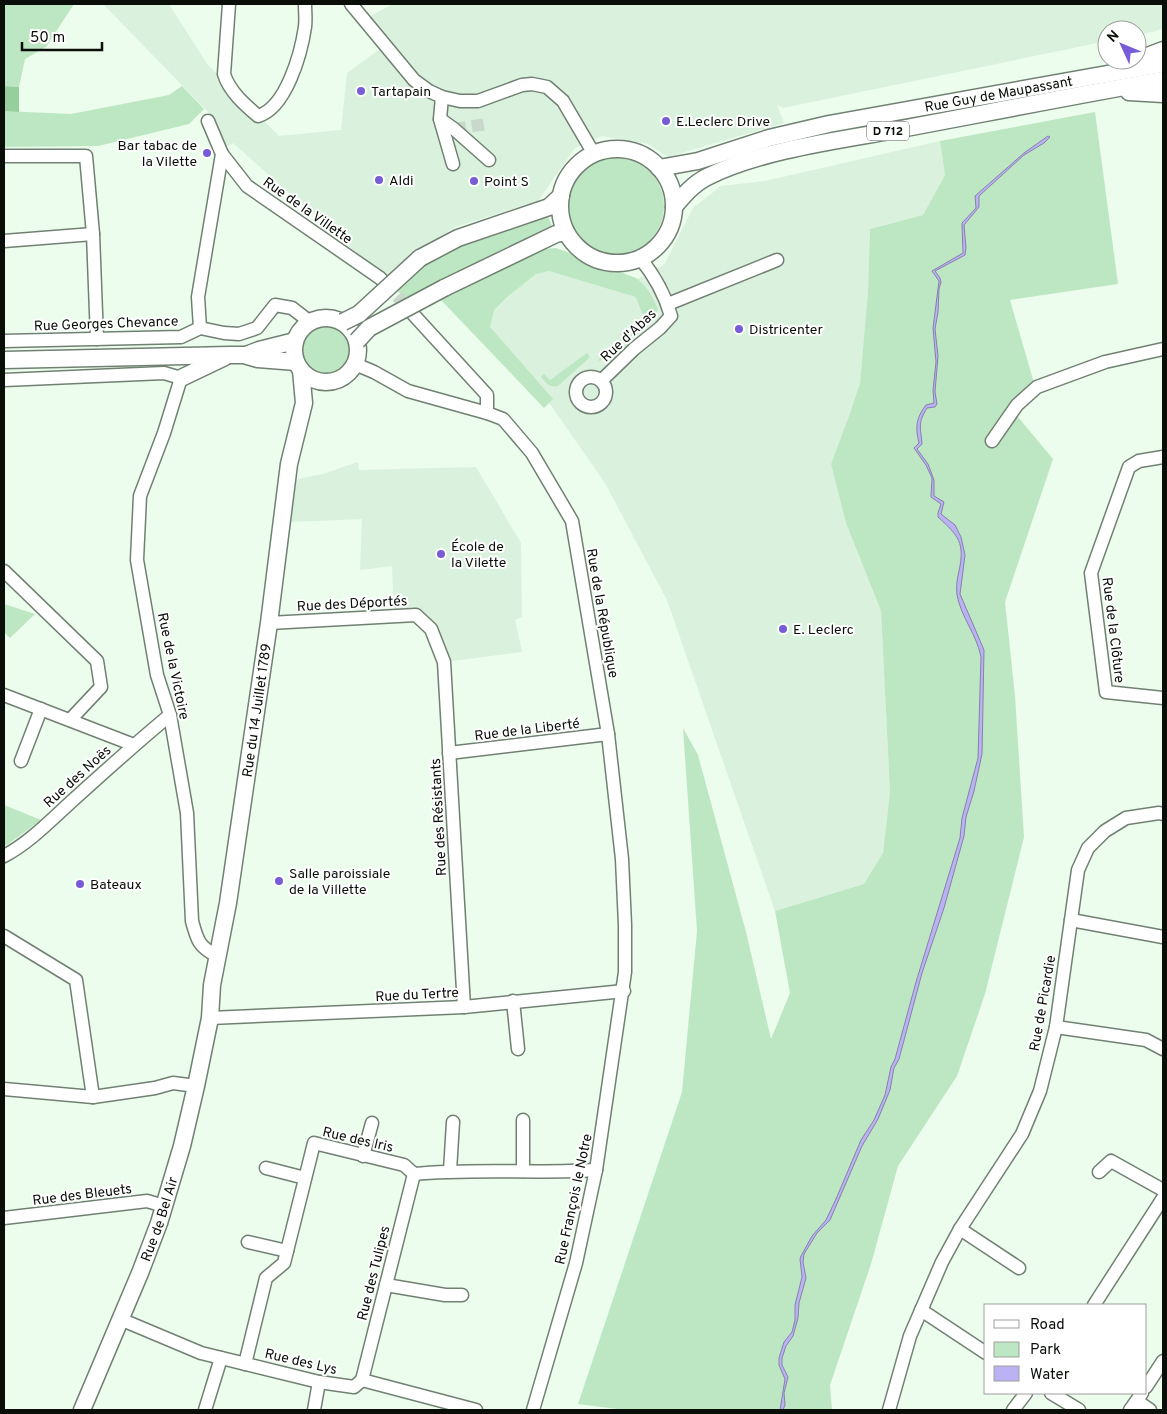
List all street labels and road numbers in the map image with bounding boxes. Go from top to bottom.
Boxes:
street label: Rue Guy de Maupassant [923,73,1074,117]
road number: D 712 [867,122,909,140]
street label: Rue de la Villette [259,174,355,248]
street label: Rue d'Abas [598,306,660,366]
street label: Rue Georges Chevance [33,313,179,336]
street label: Rue de la République [582,547,621,679]
street label: Rue de la Clôture [1098,576,1127,684]
street label: Rue des Déportés [296,593,408,616]
street label: Rue de la Victoire [153,611,192,721]
street label: Rue du 14 Juillet 1789 [240,643,276,779]
street label: Rue de la Liberté [473,716,581,745]
street label: Rue des Noës [41,742,115,812]
street label: Rue des Résistants [428,758,451,876]
street label: Rue de Picardie [1027,954,1060,1053]
street label: Rue du Tertre [375,985,459,1006]
street label: Rue des Iris [321,1124,395,1157]
street label: Rue François le Notre [552,1132,597,1266]
street label: Rue de Bel Air [138,1175,182,1264]
street label: Rue des Bleuets [31,1181,133,1210]
street label: Rue des Tulipes [354,1224,394,1323]
street label: Rue des Lys [263,1346,339,1379]

